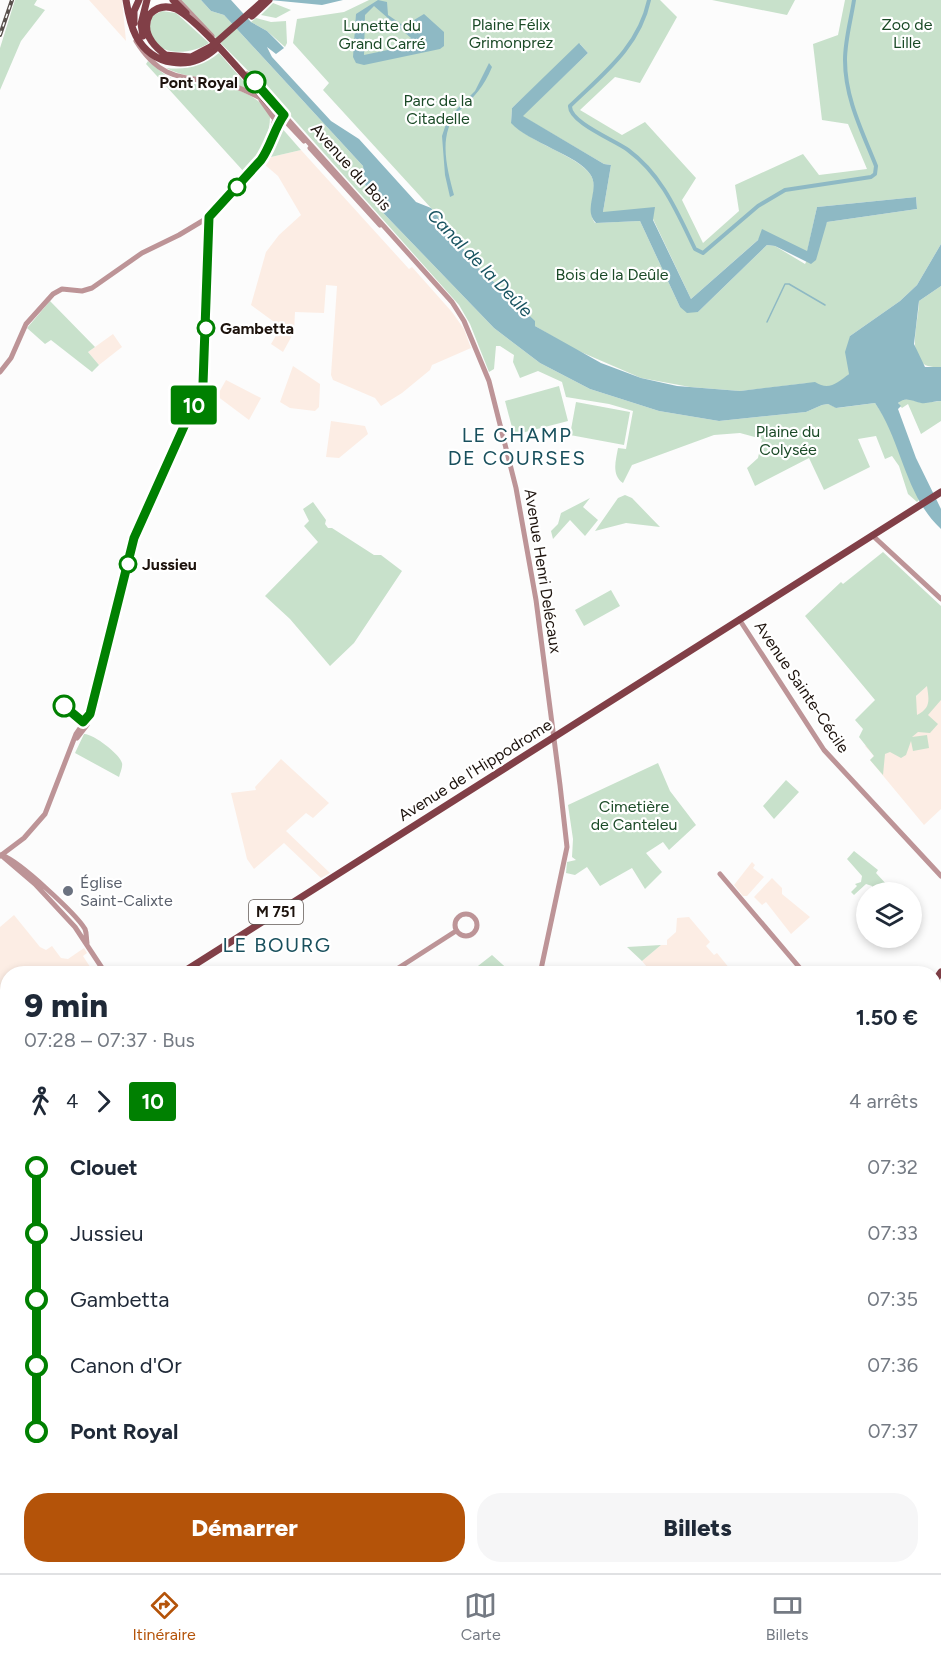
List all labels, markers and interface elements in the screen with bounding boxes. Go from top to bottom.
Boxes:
park label: Plaine Félix Grimonprez [469,15,553,52]
park label: Zoo de Lille [882,15,933,52]
park label: Lunette du Grand Carré [338,16,426,53]
marker: Pont Royal [244,71,266,93]
place label: Pont Royal [159,73,238,92]
park label: Parc de la Citadelle [403,91,473,128]
street label: Avenue du Bois [307,120,395,214]
unlabelled marker [228,178,246,196]
water label: Canal de la Deûle [423,204,538,322]
park label: Bois de la Deûle [556,265,669,284]
marker: Gambetta [197,319,215,337]
place label: Gambetta [220,319,294,338]
line badge: 10 [167,386,221,424]
text: 10 [183,393,205,418]
park label: Plaine du Colysée [756,422,820,459]
district label: LE CHAMP DE COURSES [448,423,586,470]
street label: Avenue Henri Delécaux [521,487,565,655]
marker: Jussieu [119,555,137,573]
place label: Jussieu [142,555,197,574]
street label: Avenue Sainte-Cécile [751,617,853,757]
unlabelled marker [53,695,75,717]
street label: Avenue de l'Hippodrome [395,715,555,825]
park label: Cimetière de Canteleu [591,797,677,834]
place label: Église Saint-Calixte [80,873,173,910]
map controls [856,882,922,948]
button: layers [856,882,922,948]
marker: Église Saint-Calixte [61,884,75,898]
road number: M 751 [249,900,303,924]
district label: LE BOURG [223,933,331,957]
text: 9 min [24,986,108,1025]
text: 1.50 € [856,1004,918,1031]
text: 07:28 – 07:37 · Bus [24,1028,195,1052]
icon: walk [24,1085,57,1118]
icon: forward [87,1085,120,1118]
text: 4 [66,1089,78,1113]
text: 10 [141,1089,164,1114]
text: 4 arrêts [849,1089,918,1113]
text: Clouet [70,1154,138,1181]
text: 07:32 [867,1155,918,1179]
text: Jussieu [70,1220,144,1247]
text: 07:33 [868,1221,918,1245]
text: Gambetta [70,1286,169,1313]
text: 07:35 [867,1287,918,1311]
text: Canon d'Or [70,1352,182,1379]
text: 07:36 [867,1353,918,1377]
text: Pont Royal [70,1418,178,1445]
text: 07:37 [868,1419,918,1443]
button: Démarrer [24,1493,465,1562]
button: Billets [477,1493,918,1562]
tab: Itinéraire [133,1589,196,1644]
tab: Carte [461,1589,501,1644]
tab: Billets [766,1589,808,1644]

